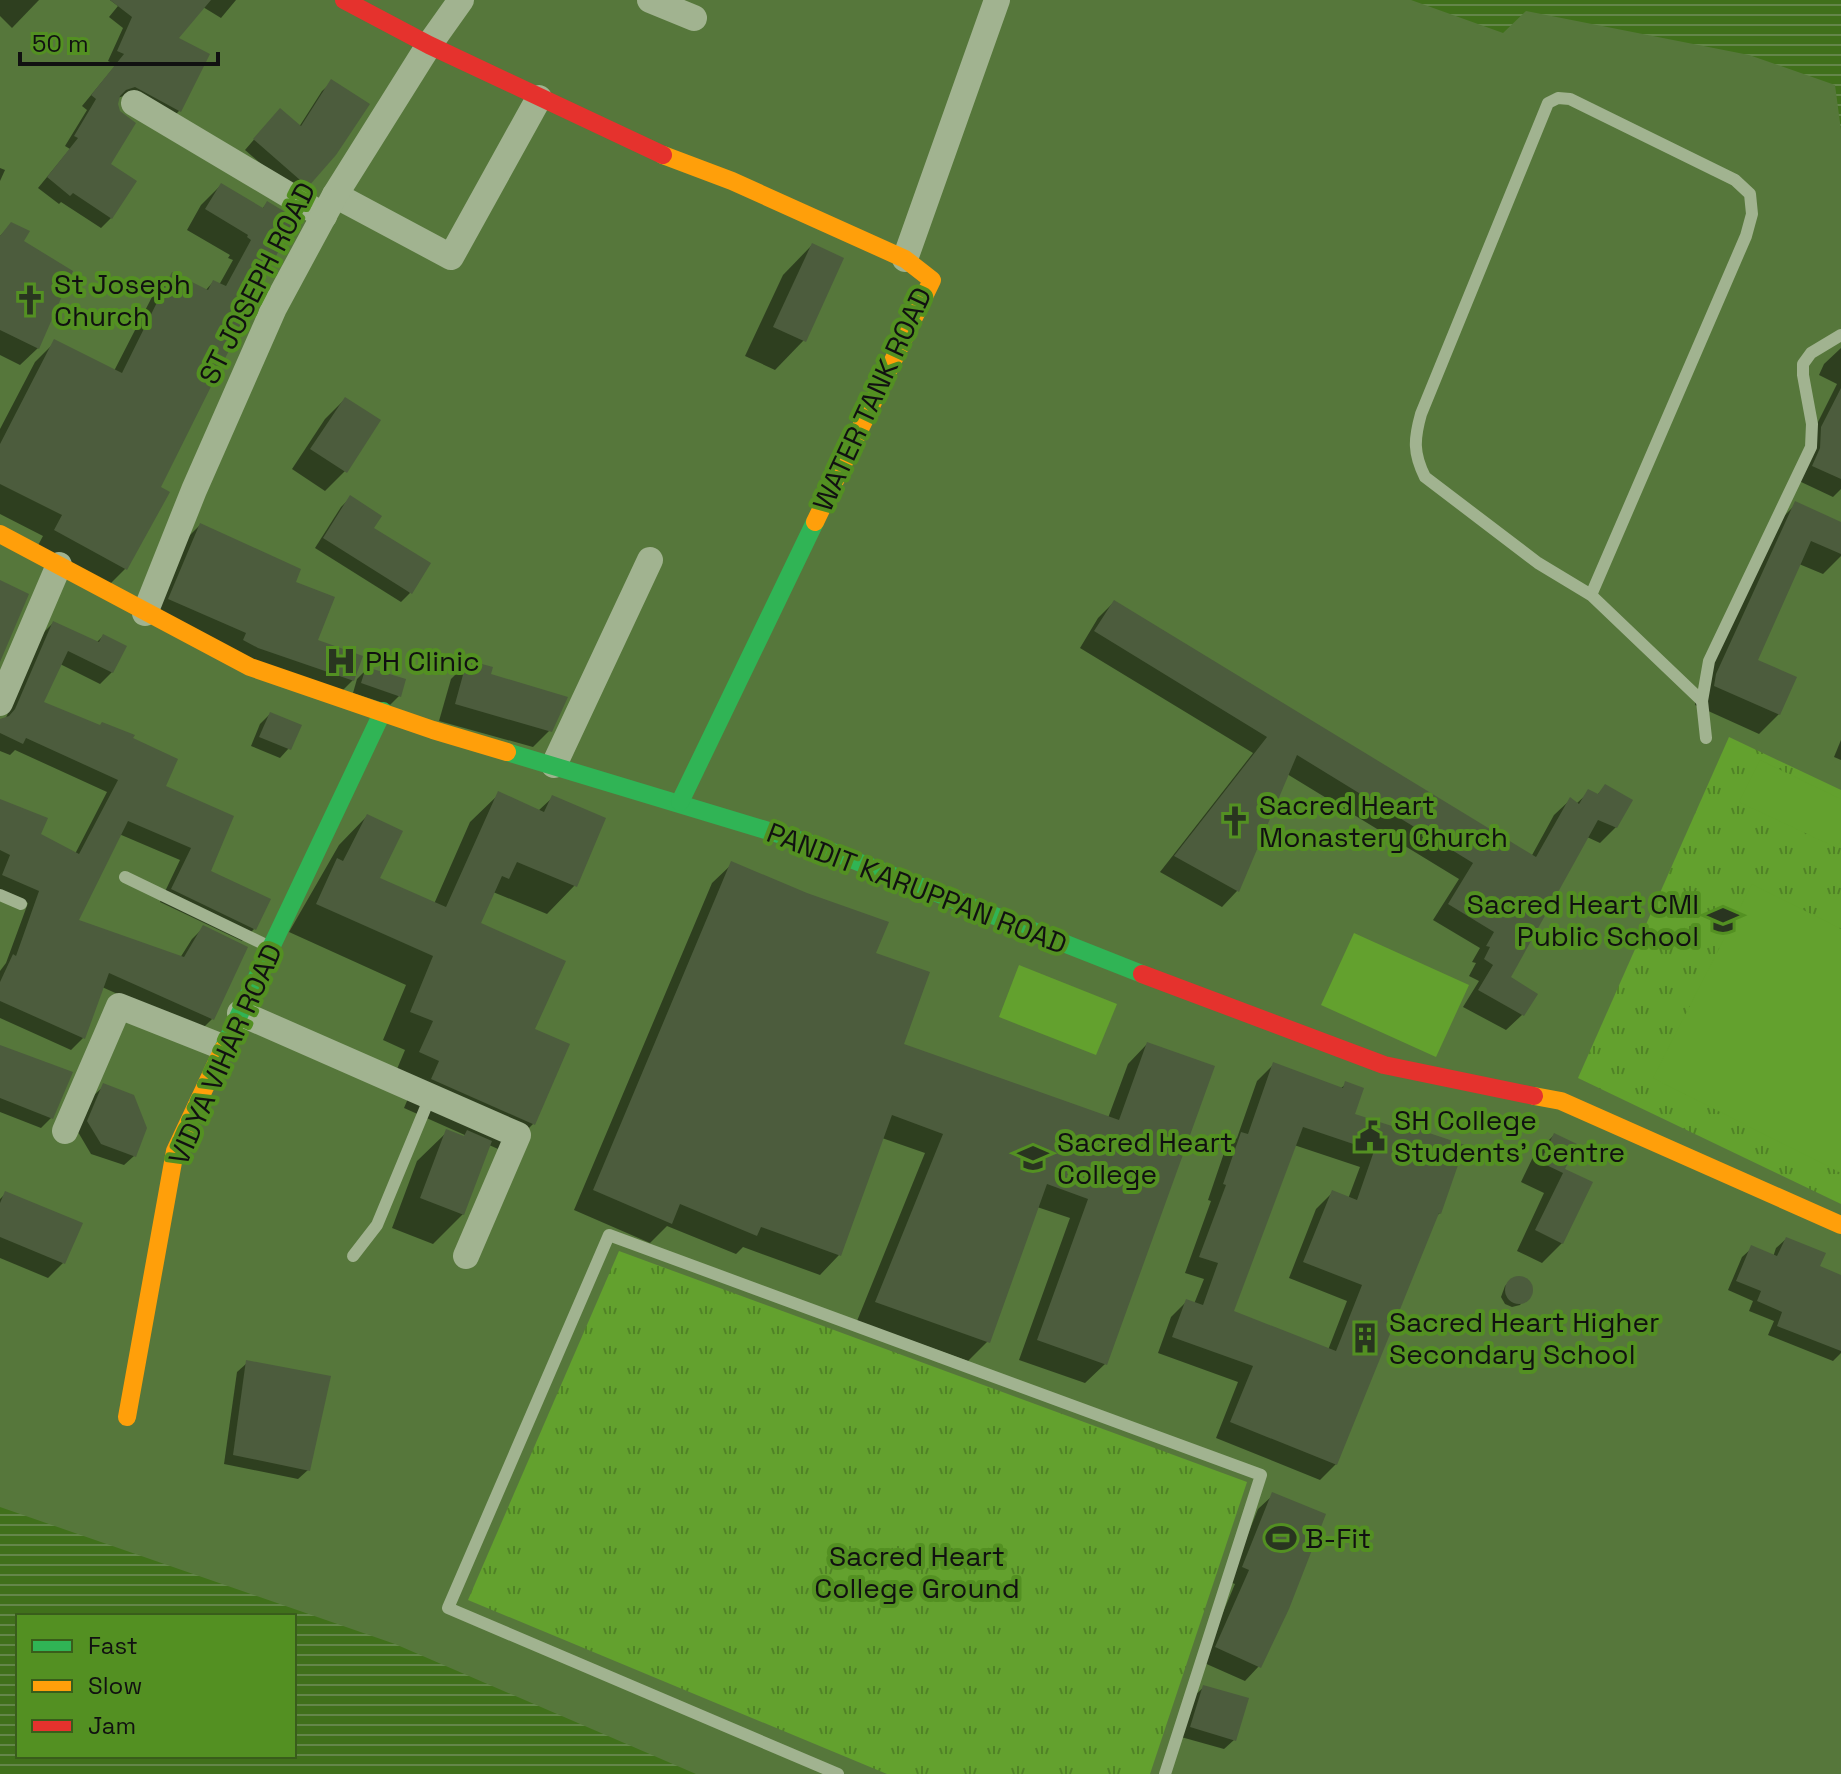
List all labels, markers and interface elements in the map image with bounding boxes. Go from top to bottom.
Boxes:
scale bar [20,16,218,66]
text: 50 m [32,28,89,59]
street label: ST JOSEPH ROAD [191,176,323,390]
place label: St Joseph Church [54,266,191,334]
street label: WATER TANK ROAD [804,281,940,517]
church icon: St Joseph Church [13,283,47,317]
place label: PH Clinic [365,643,480,679]
hospital icon: PH Clinic [324,644,358,678]
place label: Sacred Heart Monastery Church [1259,787,1508,855]
church icon: Sacred Heart Monastery Church [1218,804,1252,838]
street label: PANDIT KARUPPAN ROAD [762,814,1072,962]
place label: Sacred Heart CMI Public School [1467,886,1699,954]
school or university icon: Sacred Heart CMI Public School [1706,903,1740,937]
street label: VIDYA VIHAR ROAD [160,938,290,1170]
place label: SH College Students' Centre [1394,1102,1625,1170]
public building icon: SH College Students' Centre [1353,1119,1387,1153]
place label: Sacred Heart College [1057,1124,1233,1192]
school or university icon: Sacred Heart College [1016,1141,1050,1175]
place label: Sacred Heart Higher Secondary School [1389,1304,1660,1372]
building icon: Sacred Heart Higher Secondary School [1348,1321,1382,1355]
place label: B-Fit [1305,1520,1371,1556]
sports icon: B-Fit [1264,1521,1298,1555]
park label: Sacred Heart College Ground [814,1538,1020,1606]
legend [16,1614,296,1758]
text: Fast [88,1630,138,1661]
text: Slow [88,1670,142,1701]
text: Jam [88,1710,136,1741]

